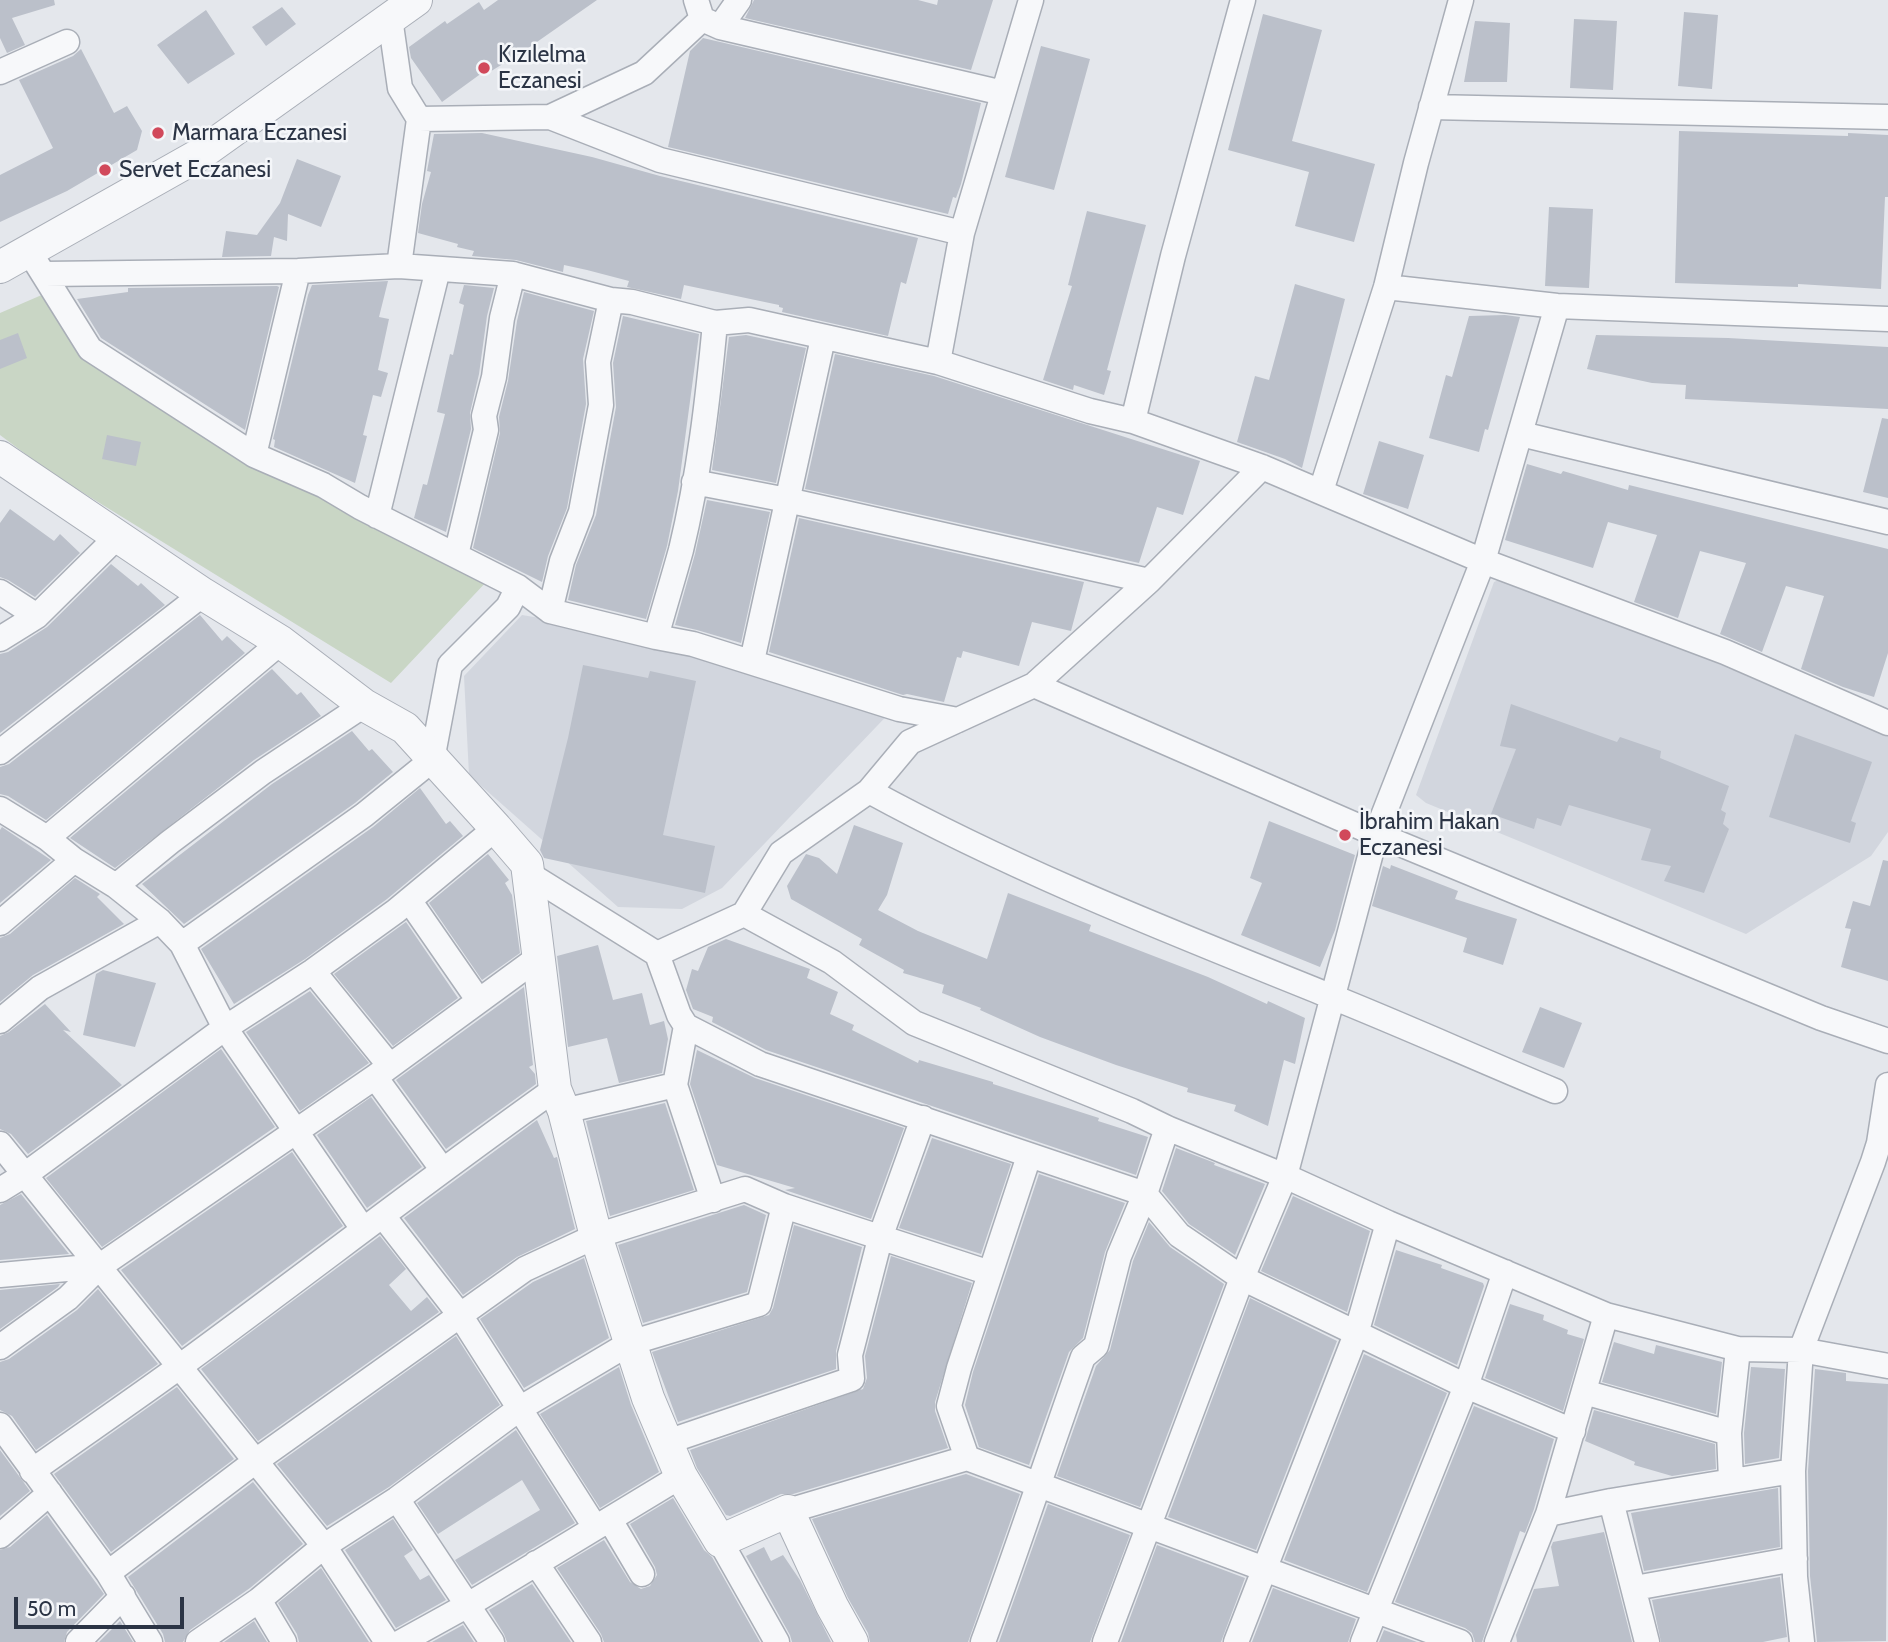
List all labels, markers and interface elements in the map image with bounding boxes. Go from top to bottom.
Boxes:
place label: Kızılelma Eczanesi [498,41,586,95]
marker: Kızılelma Eczanesi [476,60,492,76]
place label: Marmara Eczanesi [172,119,347,147]
marker: Marmara Eczanesi [150,125,166,141]
place label: Servet Eczanesi [119,156,271,184]
marker: Servet Eczanesi [97,162,113,178]
place label: İbrahim Hakan Eczanesi [1359,808,1500,862]
marker: İbrahim Hakan Eczanesi [1337,827,1353,843]
scale bar [18,1582,187,1626]
text: 50 m [27,1596,76,1621]

